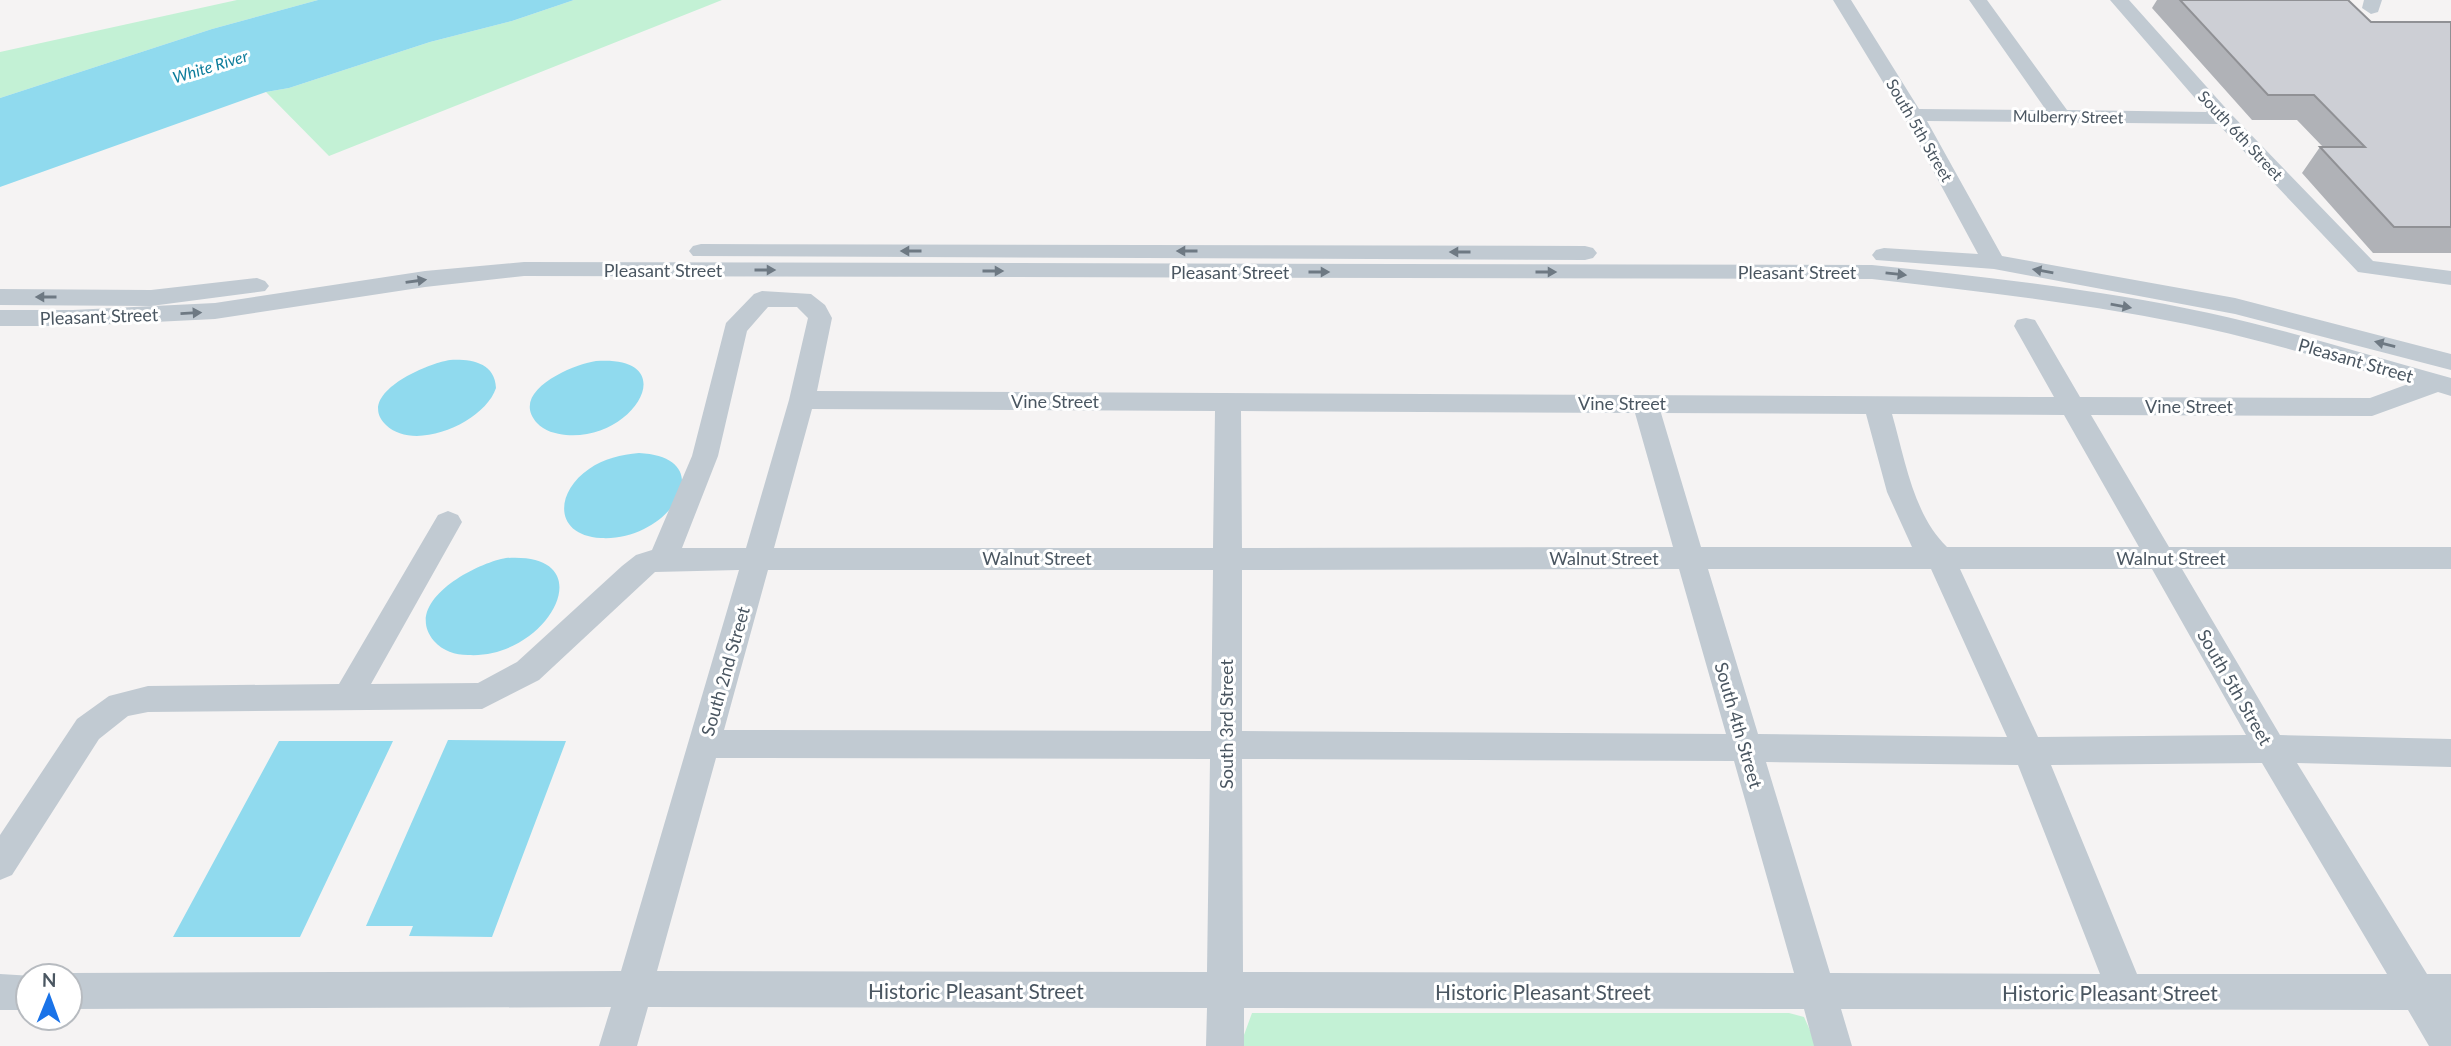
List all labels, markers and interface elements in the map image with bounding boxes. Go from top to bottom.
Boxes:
water label: White River [170,45,250,86]
street label: South 5th Street [1883,75,1957,185]
street label: South 6th Street [2195,86,2288,184]
street label: Mulberry Street [2013,106,2124,126]
one-way arrow [900,245,922,257]
one-way arrow [1176,245,1198,257]
one-way arrow [1449,246,1471,258]
street label: Pleasant Street [604,259,723,281]
street label: Pleasant Street [1171,261,1290,283]
street label: Pleasant Street [1738,261,1857,283]
one-way arrow [754,264,776,276]
one-way arrow [982,265,1004,277]
one-way arrow [2032,265,2054,276]
one-way arrow [1308,266,1330,278]
one-way arrow [1535,266,1557,278]
one-way arrow [1885,269,1907,280]
one-way arrow [405,275,427,286]
one-way arrow [35,291,57,303]
one-way arrow [2110,301,2132,312]
street label: Pleasant Street [39,303,159,329]
one-way arrow [180,307,202,318]
street label: Pleasant Street [2296,333,2417,387]
one-way arrow [2374,338,2396,349]
street label: Vine Street [1011,390,1100,412]
street label: Vine Street [1578,392,1667,414]
street label: Vine Street [2145,395,2234,417]
street label: Walnut Street [982,547,1092,569]
street label: Walnut Street [1549,547,1659,569]
street label: Walnut Street [2116,547,2226,569]
street label: South 2nd Street [696,603,754,738]
street label: South 5th Street [2193,625,2277,749]
street label: South 3rd Street [1215,659,1237,789]
street label: South 4th Street [1711,659,1768,791]
north arrow [14,962,84,1032]
text: N [42,968,57,991]
street label: Historic Pleasant Street [868,978,1084,1003]
street label: Historic Pleasant Street [1435,979,1651,1004]
street label: Historic Pleasant Street [2002,980,2218,1005]

